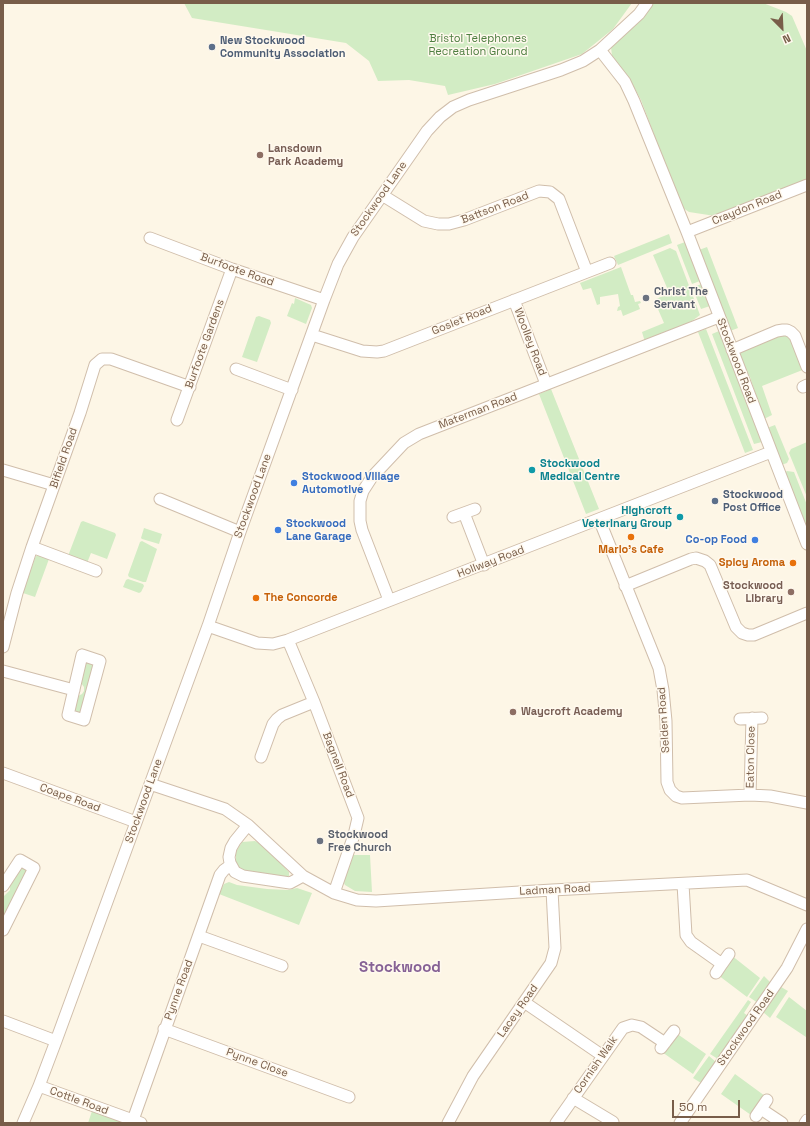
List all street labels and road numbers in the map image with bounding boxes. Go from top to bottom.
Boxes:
street label: Stockwood Lane [348,159,410,239]
street label: Craydon Road [710,188,784,228]
street label: Battson Road [459,189,531,227]
street label: Burfoote Road [198,251,276,289]
street label: Burfoote Gardens [183,298,227,390]
street label: Goslet Road [430,302,494,338]
street label: Woolley Road [511,306,549,378]
street label: Stockwood Road [714,317,758,405]
street label: Materman Road [437,390,519,432]
street label: Bifield Road [47,426,81,490]
street label: Stockwood Lane [232,452,274,540]
street label: Hollway Road [456,543,526,581]
street label: Selden Road [655,687,673,753]
street label: Eaton Close [744,726,758,788]
street label: Bagnell Road [319,730,357,800]
street label: Stockwood Lane [123,757,165,845]
street label: Coape Road [38,781,102,815]
street label: Ladman Road [519,882,591,898]
street label: Pynne Road [162,958,196,1022]
street label: Lacey Road [495,982,541,1040]
street label: Stockwood Road [715,987,777,1069]
street label: Cornish Walk [571,1034,621,1096]
street label: Pynne Close [224,1046,290,1080]
street label: Cottle Road [48,1084,110,1118]

